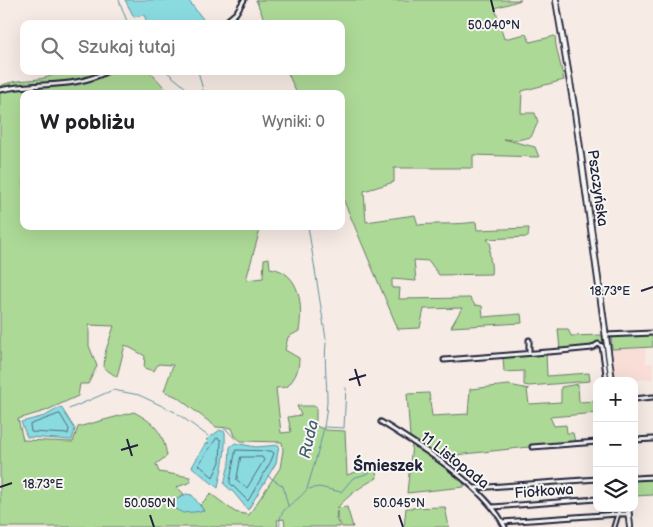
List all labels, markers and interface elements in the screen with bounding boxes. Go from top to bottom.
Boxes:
text: 50.040°N [468,18,520,33]
search box [20,20,345,75]
icon: search [38,34,66,62]
text: Szukaj tutaj [78,36,175,59]
text: W pobliżu [40,110,135,135]
text: Wyniki: 0 [262,113,325,132]
street label: Pszczyńska [583,149,612,227]
text: 18.73°E [590,284,630,299]
map controls [593,377,638,512]
button: + [593,377,638,422]
water label: Ruda [296,418,323,460]
button: − [593,422,638,467]
street label: 11 Listopada [416,428,493,493]
district label: Śmieszek [353,454,423,476]
button: layers [593,467,638,512]
text: 18.73°E [23,477,63,492]
street label: Fiołkowa [514,480,574,503]
text: 50.050°N [124,496,176,511]
text: 50.045°N [373,496,425,511]

